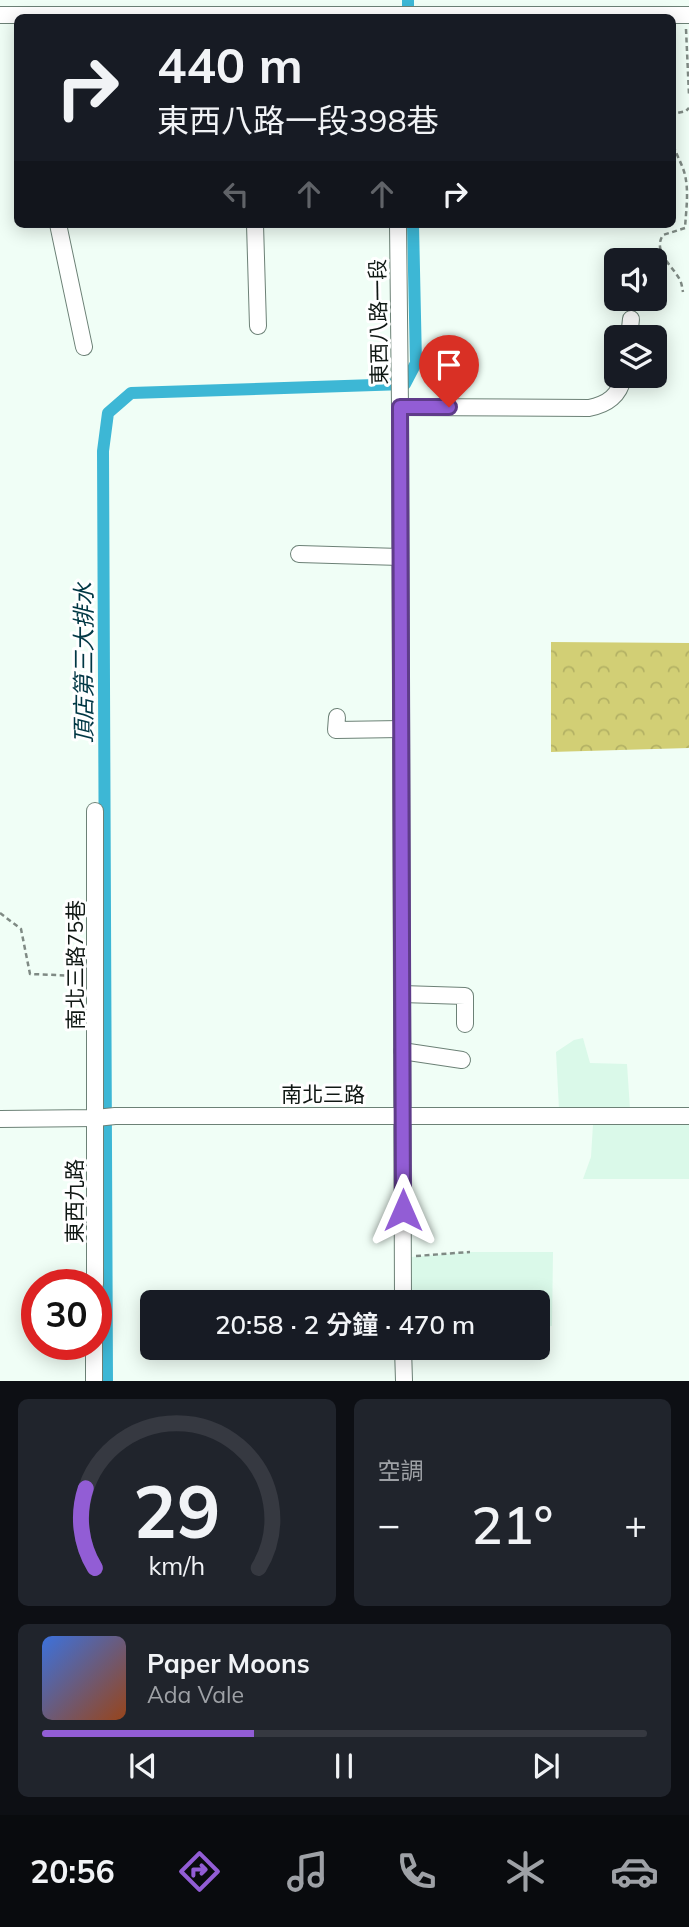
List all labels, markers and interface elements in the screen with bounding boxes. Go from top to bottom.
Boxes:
text: 440 m [157,34,303,95]
icon: right [42,42,133,133]
text: 東西八路一段398巷 [157,100,439,140]
icon: left [217,175,255,213]
icon: ahead [290,175,328,213]
icon: ahead [363,175,401,213]
icon: right [436,175,474,213]
map controls [604,248,667,388]
button: sound [604,248,667,311]
street label: 東西八路一段 [364,259,392,385]
button: layers [604,325,667,388]
pin [419,335,479,407]
icon: arrive [430,346,468,384]
water label: 頂店第三大排水 [69,582,98,744]
street label: 南北三路75巷 [62,900,88,1030]
street label: 南北三路 [281,1081,365,1107]
street label: 東西九路 [61,1159,87,1243]
position arrow [366,1173,440,1247]
speed limit sign: 30 [21,1269,112,1360]
text: 20:58 · 2 分鐘 · 470 m [215,1308,475,1341]
text: 空調 [378,1456,424,1485]
text: 29 [133,1466,220,1557]
text: 21° [471,1492,553,1557]
text: − [378,1500,400,1548]
text: + [624,1500,647,1548]
text: km/h [148,1550,205,1581]
text: Paper Moons [147,1647,310,1680]
text: Ada Vale [147,1680,244,1709]
icon: previous [124,1747,162,1785]
icon: pause [325,1747,363,1785]
icon: next [527,1747,565,1785]
icon: directions [175,1847,224,1896]
icon: music [283,1847,332,1896]
icon: phone [392,1847,441,1896]
icon: climate [501,1847,550,1896]
icon: car [610,1847,659,1896]
text: 20:56 [30,1851,115,1891]

